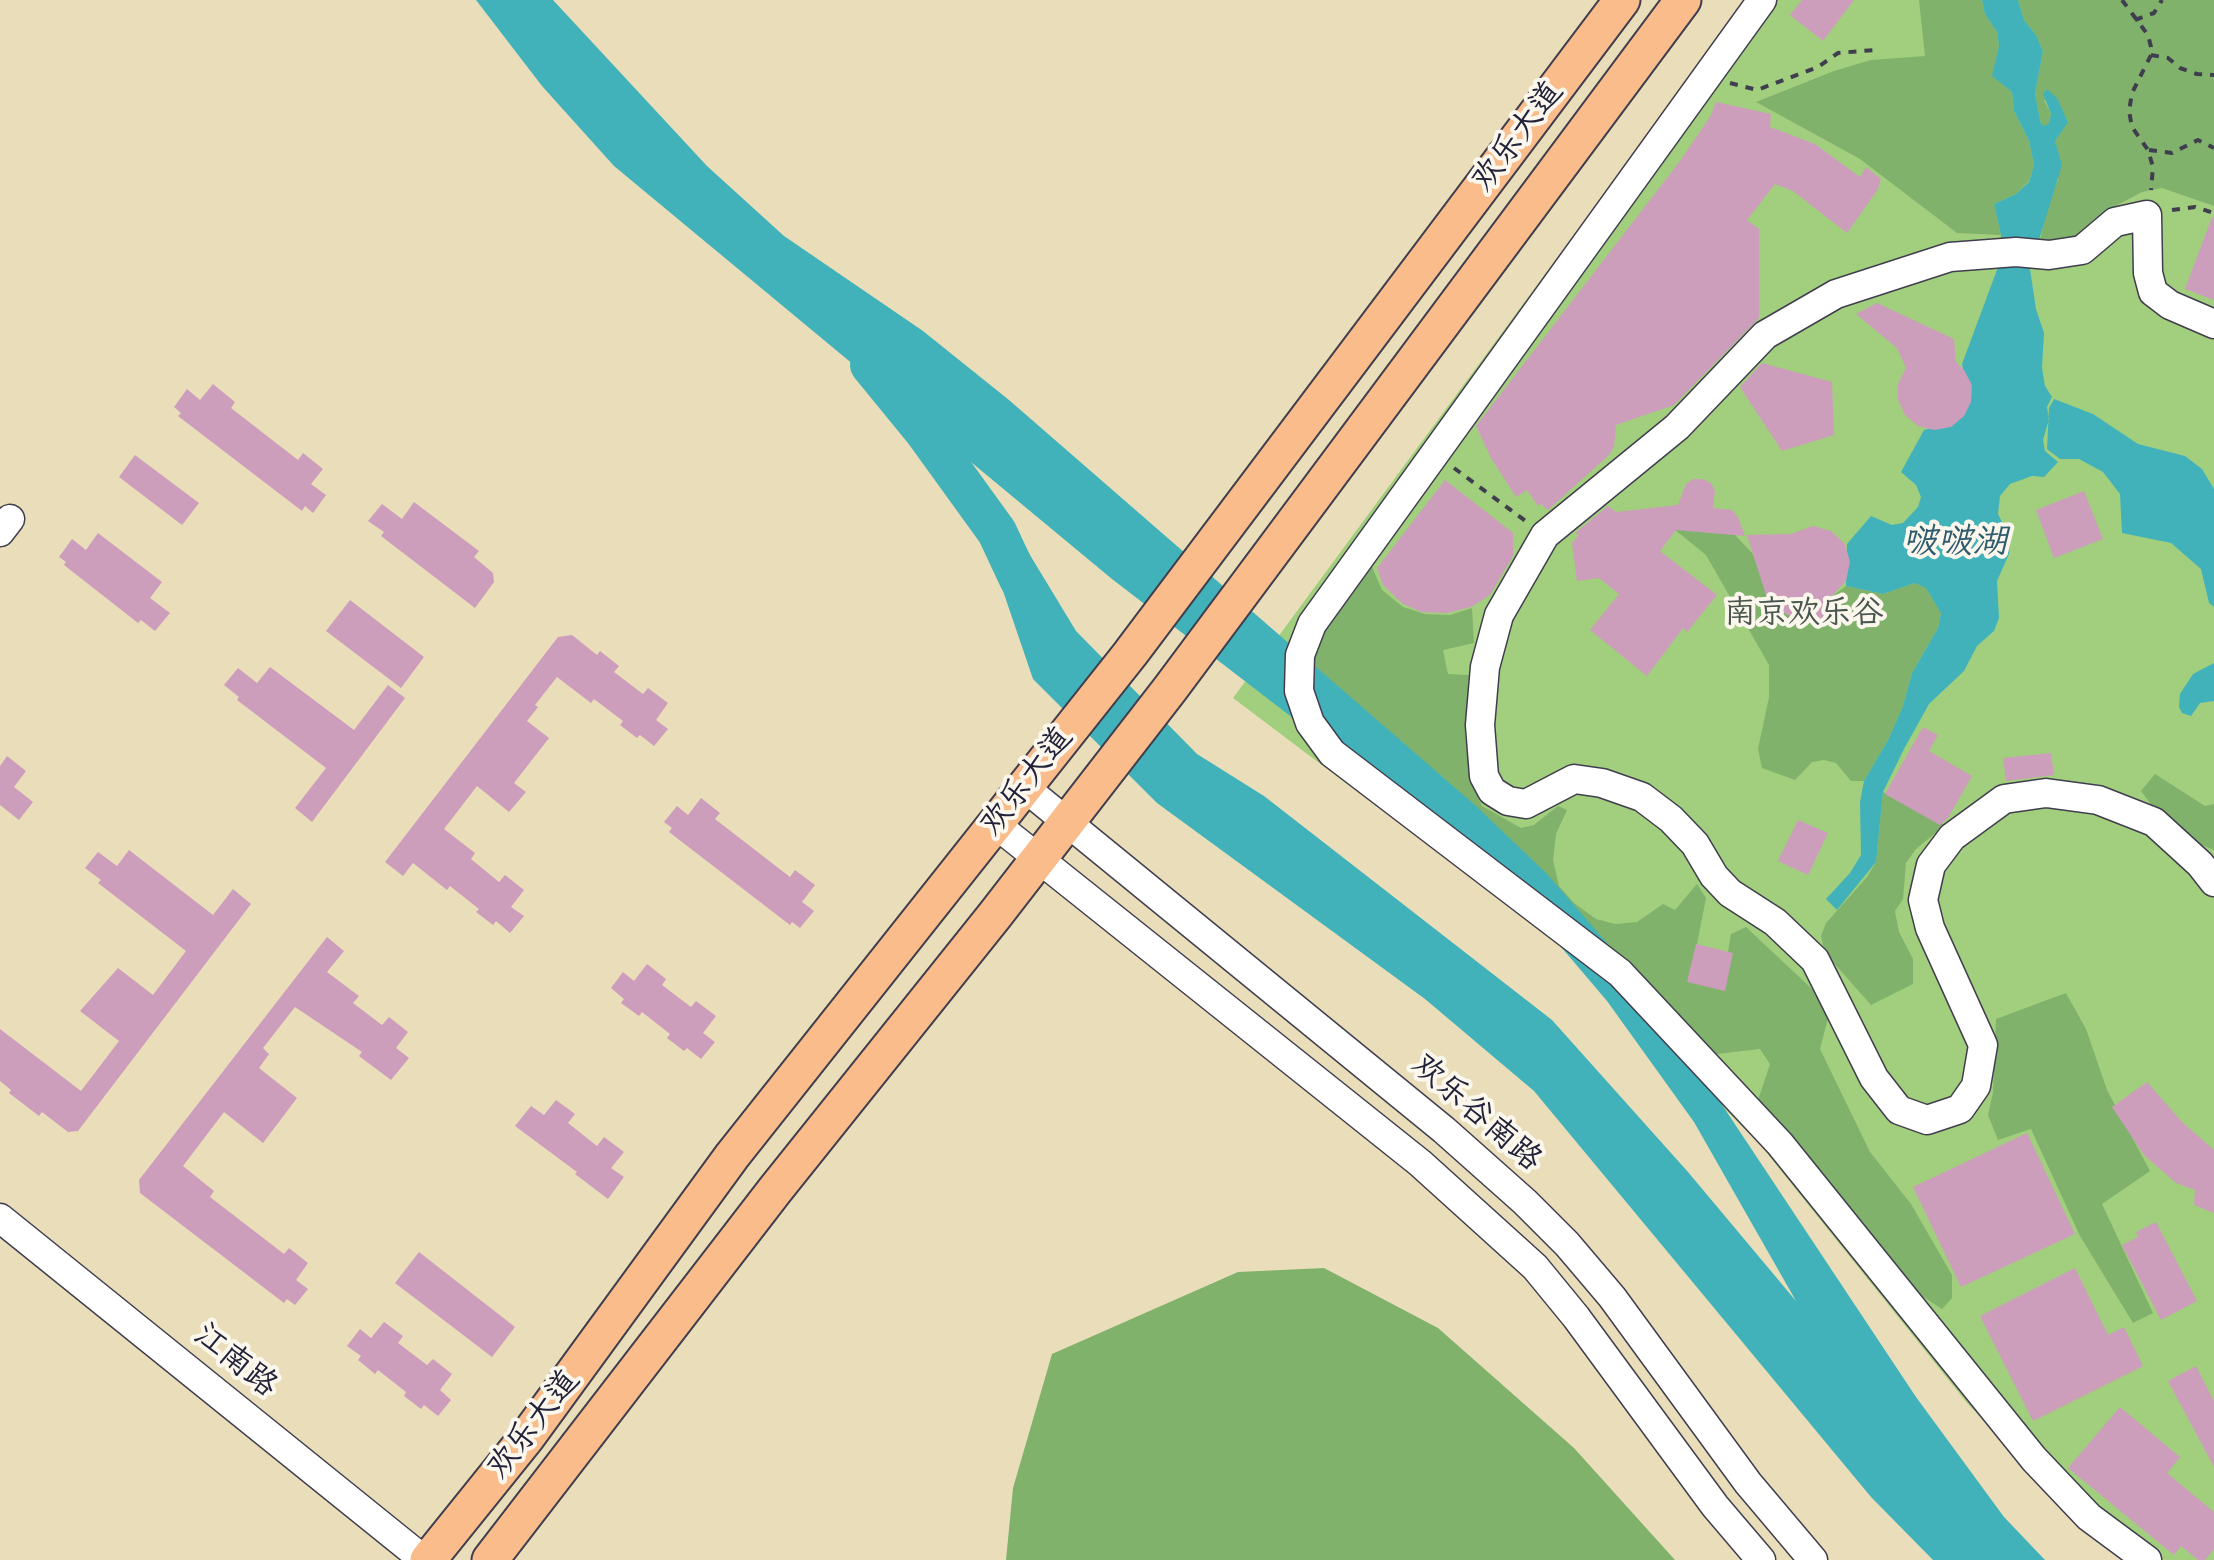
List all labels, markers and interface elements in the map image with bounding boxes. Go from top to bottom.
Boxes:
street label: 欢乐大道 [1464,74,1572,200]
water label: 啵啵湖 [1903,522,2007,564]
park label: 南京欢乐谷 [1724,595,1884,633]
street label: 欢乐大道 [972,720,1082,844]
street label: 欢乐谷南路 [1403,1046,1549,1180]
street label: 江南路 [186,1316,284,1406]
street label: 欢乐大道 [479,1363,589,1487]

